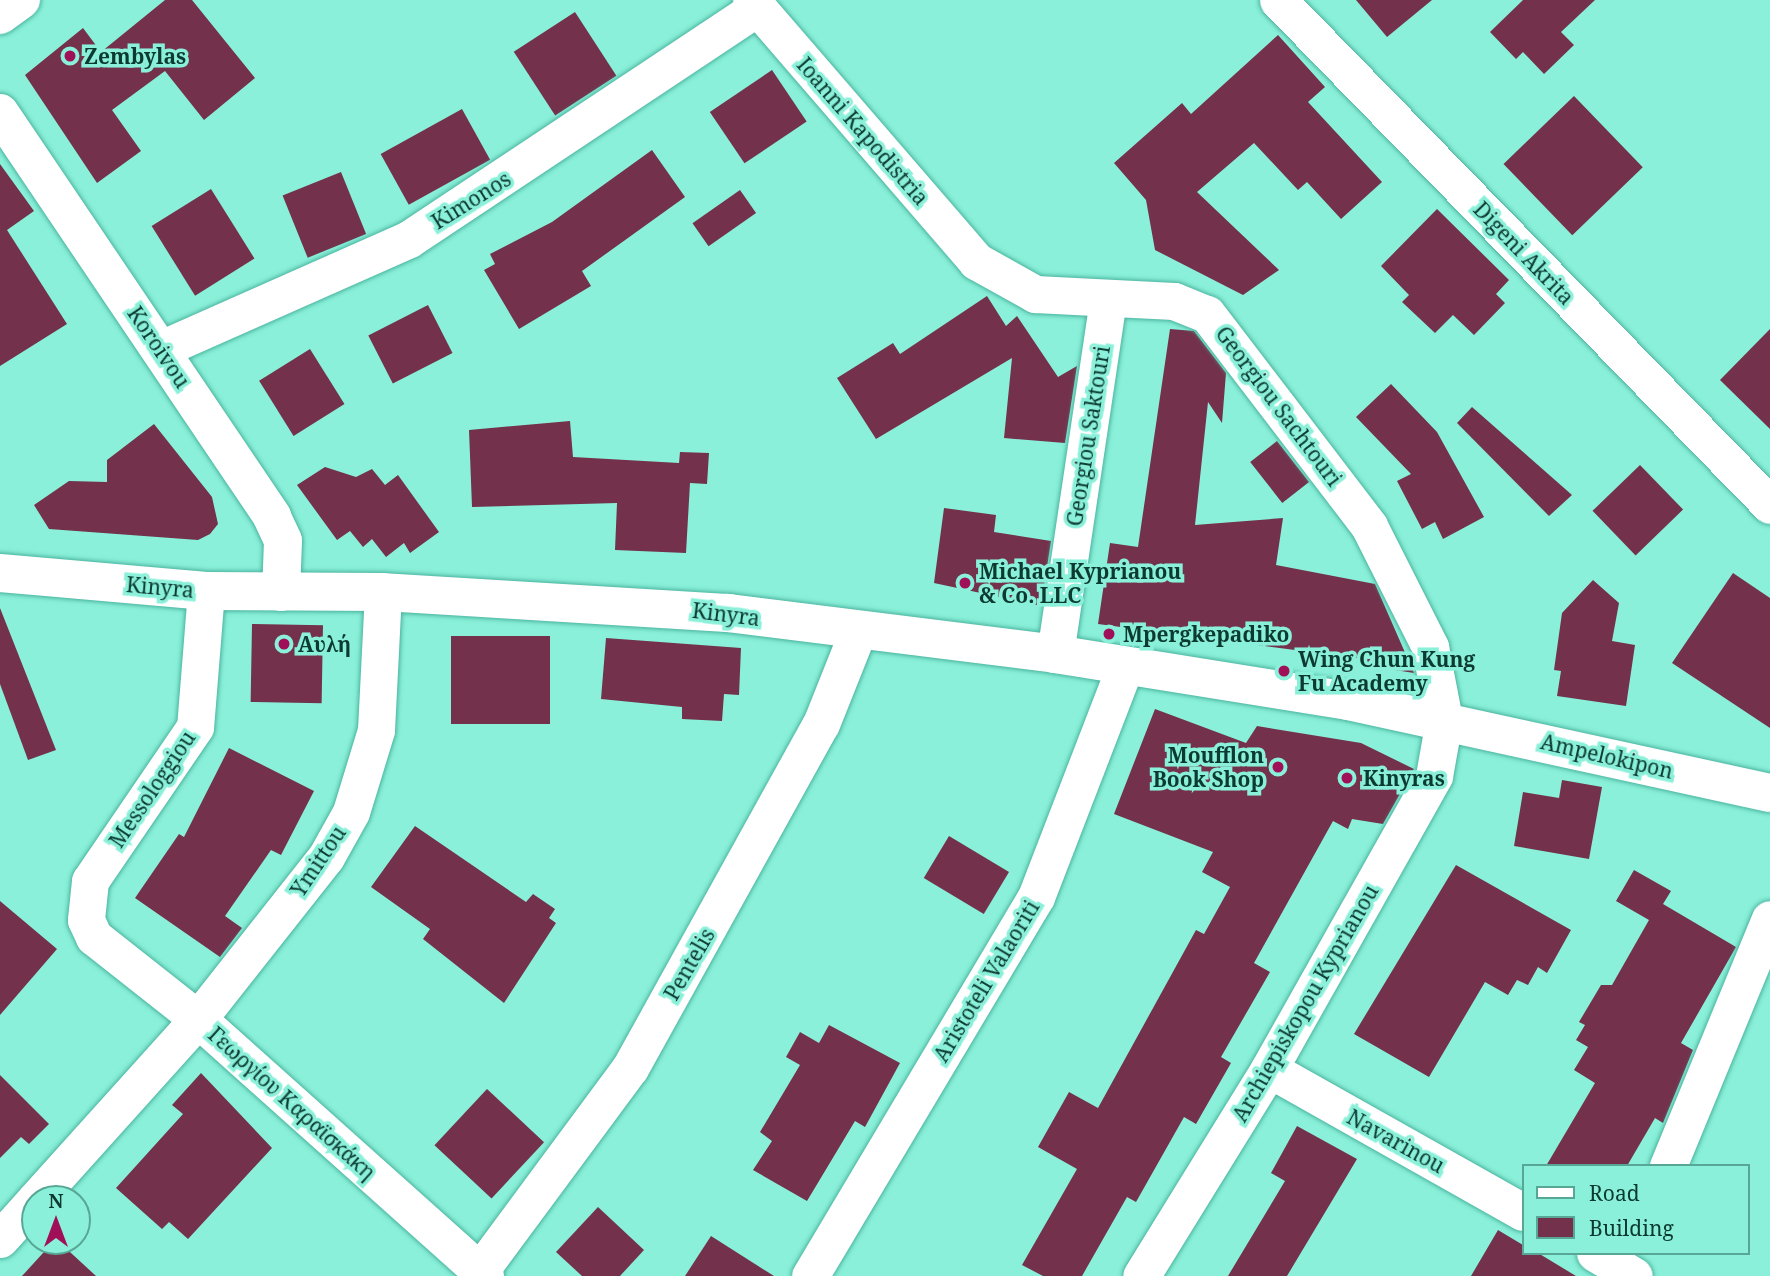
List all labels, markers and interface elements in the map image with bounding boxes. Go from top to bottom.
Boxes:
place label: Zembylas [84,43,186,69]
marker: Zembylas [62,48,78,64]
street label: Ioanni Kapodistria [792,52,934,210]
street label: Kimonos [427,166,515,234]
street label: Digeni Akrita [1469,196,1579,310]
street label: Koroivou [123,302,195,392]
street label: Georgiou Sachtouri [1211,321,1347,491]
street label: Georgiou Saktouri [1061,344,1115,528]
place label: Michael Kyprianou & Co. LLC [979,558,1181,608]
street label: Kinyra [125,571,195,603]
marker: Michael Kyprianou & Co. LLC [957,575,973,591]
street label: Kinyra [691,597,761,631]
place label: Mpergkepadiko [1123,621,1289,647]
marker: Mpergkepadiko [1101,626,1117,642]
place label: Αυλή [298,631,351,657]
marker: Αυλή [276,636,292,652]
place label: Wing Chun Kung Fu Academy [1298,646,1475,696]
marker: Wing Chun Kung Fu Academy [1276,663,1292,679]
street label: Messologgiou [104,726,200,852]
street label: Ampelokipon [1538,729,1676,783]
place label: Moufflon Book Shop [1153,742,1264,792]
marker: Moufflon Book Shop [1270,759,1286,775]
place label: Kinyras [1363,765,1445,791]
marker: Kinyras [1337,768,1357,788]
street label: Ymittou [285,821,351,901]
street label: Archiepiskopou Kyprianou [1227,880,1383,1126]
street label: Aristoteli Valaoriti [928,896,1044,1066]
street label: Pentelis [658,924,720,1004]
street label: Γεωργίου Καραϊσκάκη [203,1021,381,1185]
street label: Navarinou [1343,1104,1449,1178]
legend [1522,1164,1749,1255]
text: Road [1589,1179,1640,1207]
north arrow [21,1185,91,1255]
text: N [49,1188,63,1214]
text: Building [1589,1214,1674,1242]

